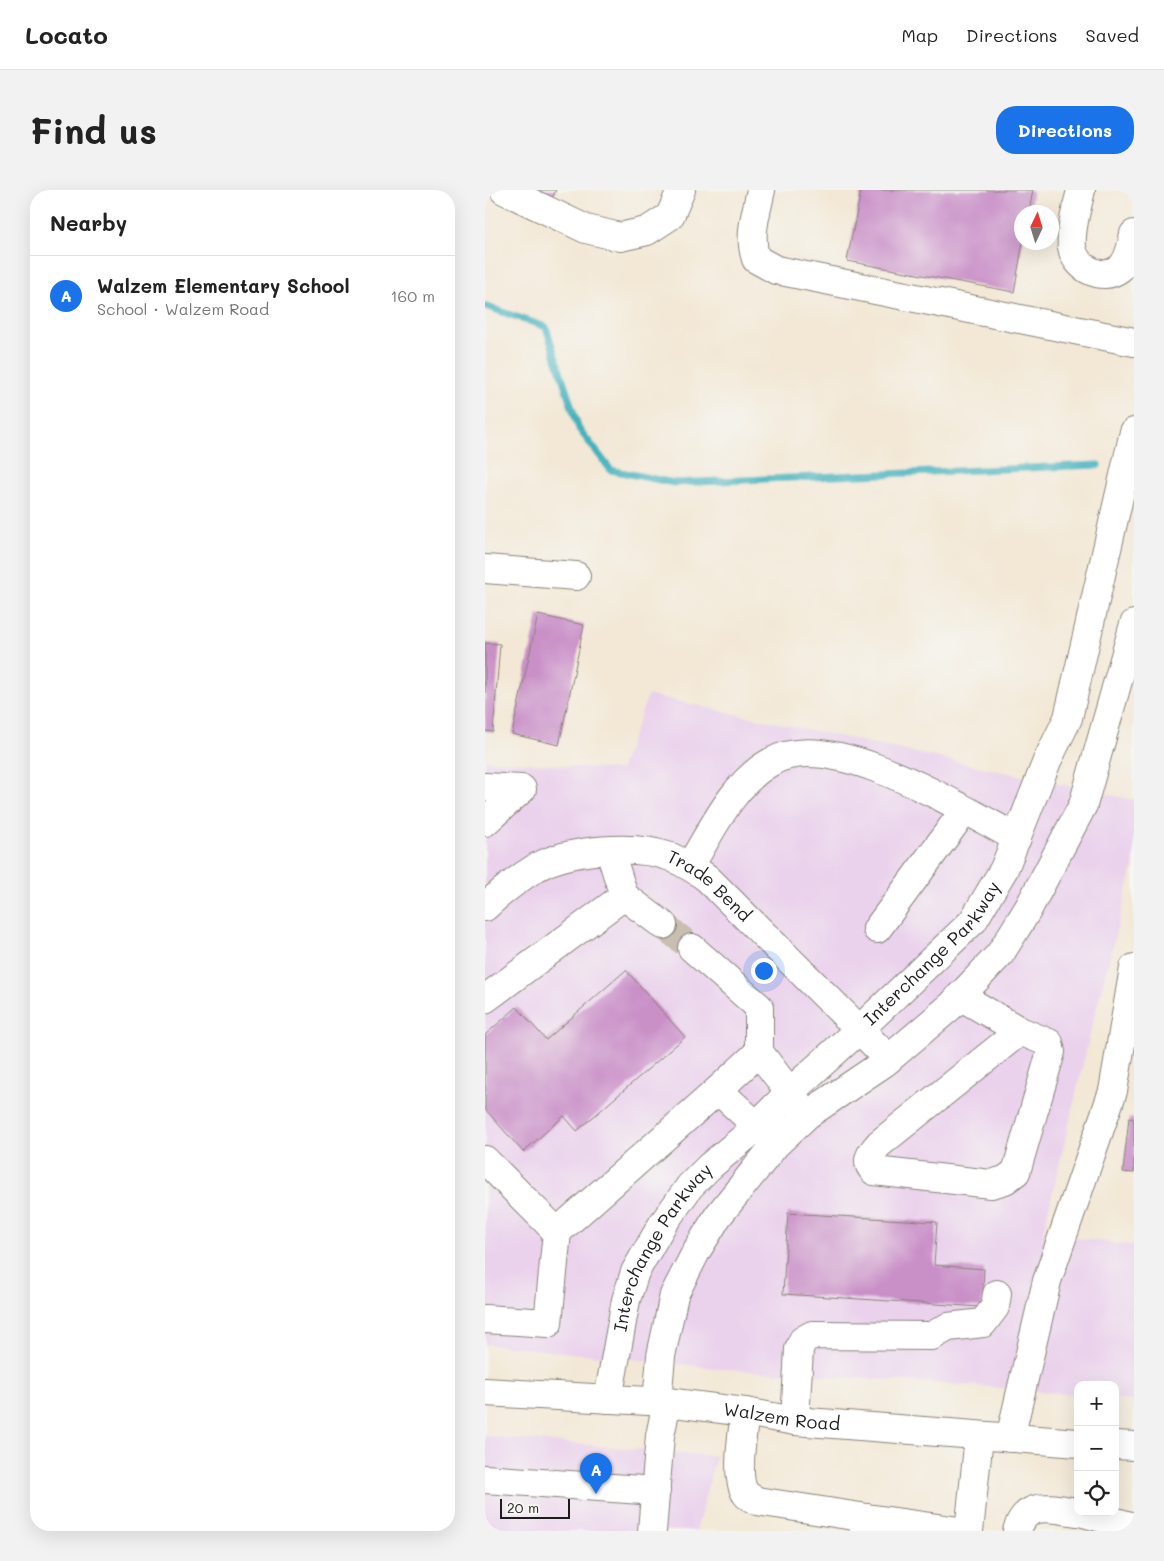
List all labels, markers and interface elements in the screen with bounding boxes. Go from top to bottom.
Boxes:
text: Locato [25,19,108,50]
text: Map [901,23,938,47]
text: Directions [966,23,1058,47]
text: Saved [1086,23,1139,47]
button: Directions [996,106,1134,154]
text: Find us [30,107,157,153]
north arrow [1014,205,1059,250]
text: Nearby [50,209,127,236]
text: Walzem Elementary School [97,273,350,298]
text: A [60,285,72,306]
text: 160 m [390,285,435,306]
text: School · Walzem Road [97,298,269,319]
street label: Trade Bend [663,844,757,926]
street label: Interchange Parkway [858,876,1005,1030]
your location [751,958,777,984]
street label: Interchange Parkway [607,1158,717,1333]
map controls [1074,1381,1119,1516]
button: + [1074,1381,1119,1426]
street label: Walzem Road [722,1396,841,1435]
button: − [1074,1426,1119,1471]
pin: A [580,1453,612,1494]
button: locate [1074,1471,1119,1516]
scale bar [500,1496,570,1519]
text: 20 m [507,1498,539,1517]

